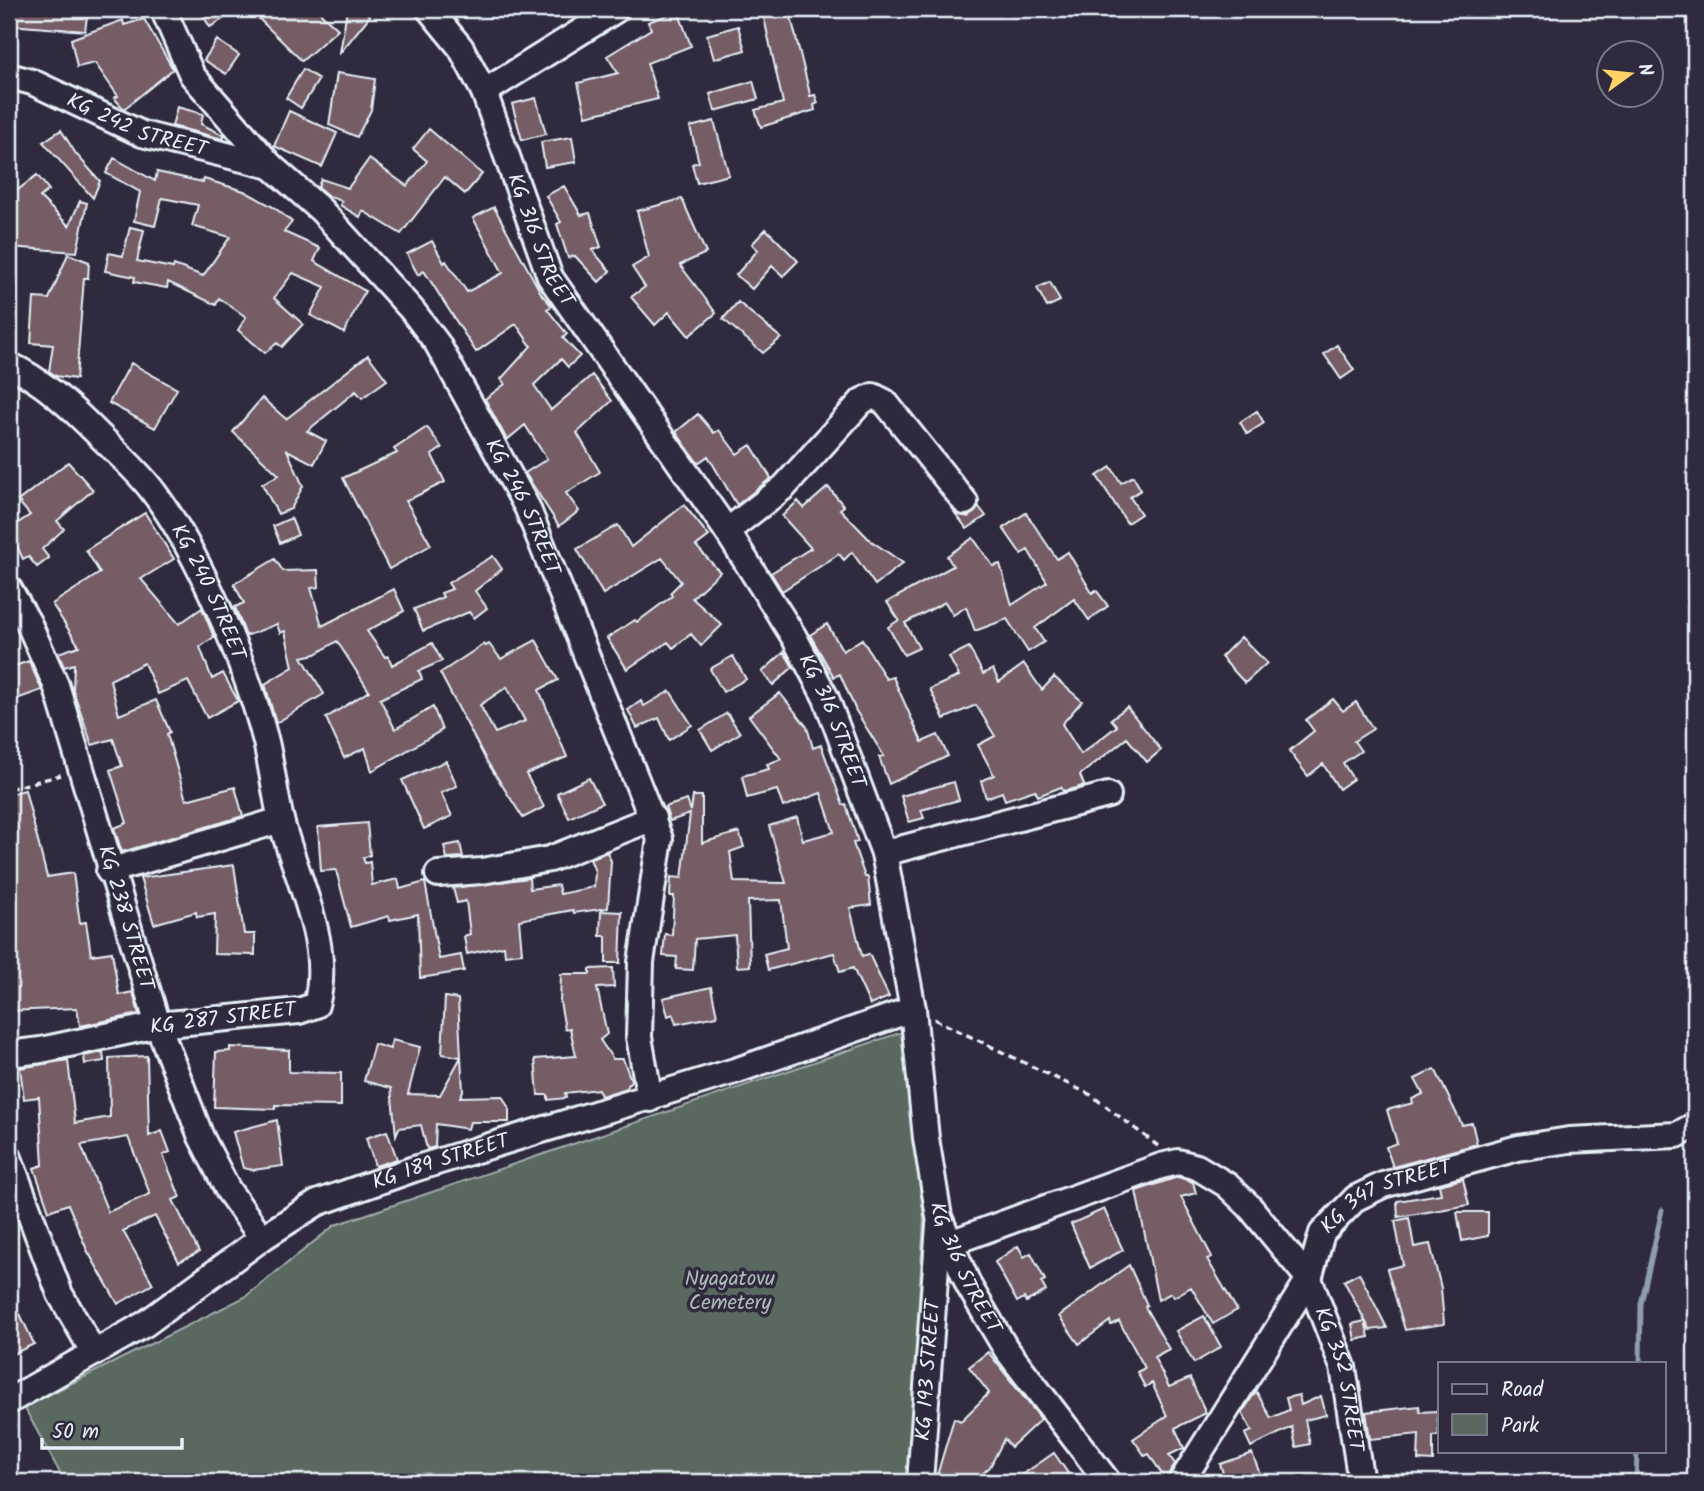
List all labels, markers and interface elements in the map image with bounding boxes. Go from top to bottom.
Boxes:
north arrow [1596,38,1666,108]
text: N [1628,60,1661,80]
street label: KG 242 STREET [61,84,213,167]
street label: KG 316 STREET [498,169,584,316]
street label: KG 246 STREET [476,432,570,582]
street label: KG 240 STREET [162,518,255,666]
street label: KG 316 STREET [789,648,875,794]
street label: KG 238 STREET [89,841,164,996]
street label: KG 287 STREET [148,993,300,1044]
street label: KG 189 STREET [367,1124,515,1199]
street label: KG 347 STREET [1312,1150,1457,1242]
street label: KG 316 STREET [920,1200,1011,1342]
park label: Nyagatovu Cemetery [685,1263,775,1320]
street label: KG 193 STREET [907,1297,950,1442]
street label: KG 352 STREET [1305,1302,1373,1455]
legend [1438,1362,1666,1452]
text: Road [1501,1374,1544,1407]
scale bar [42,1407,182,1451]
text: Park [1501,1410,1539,1443]
text: 50 m [52,1416,99,1449]

